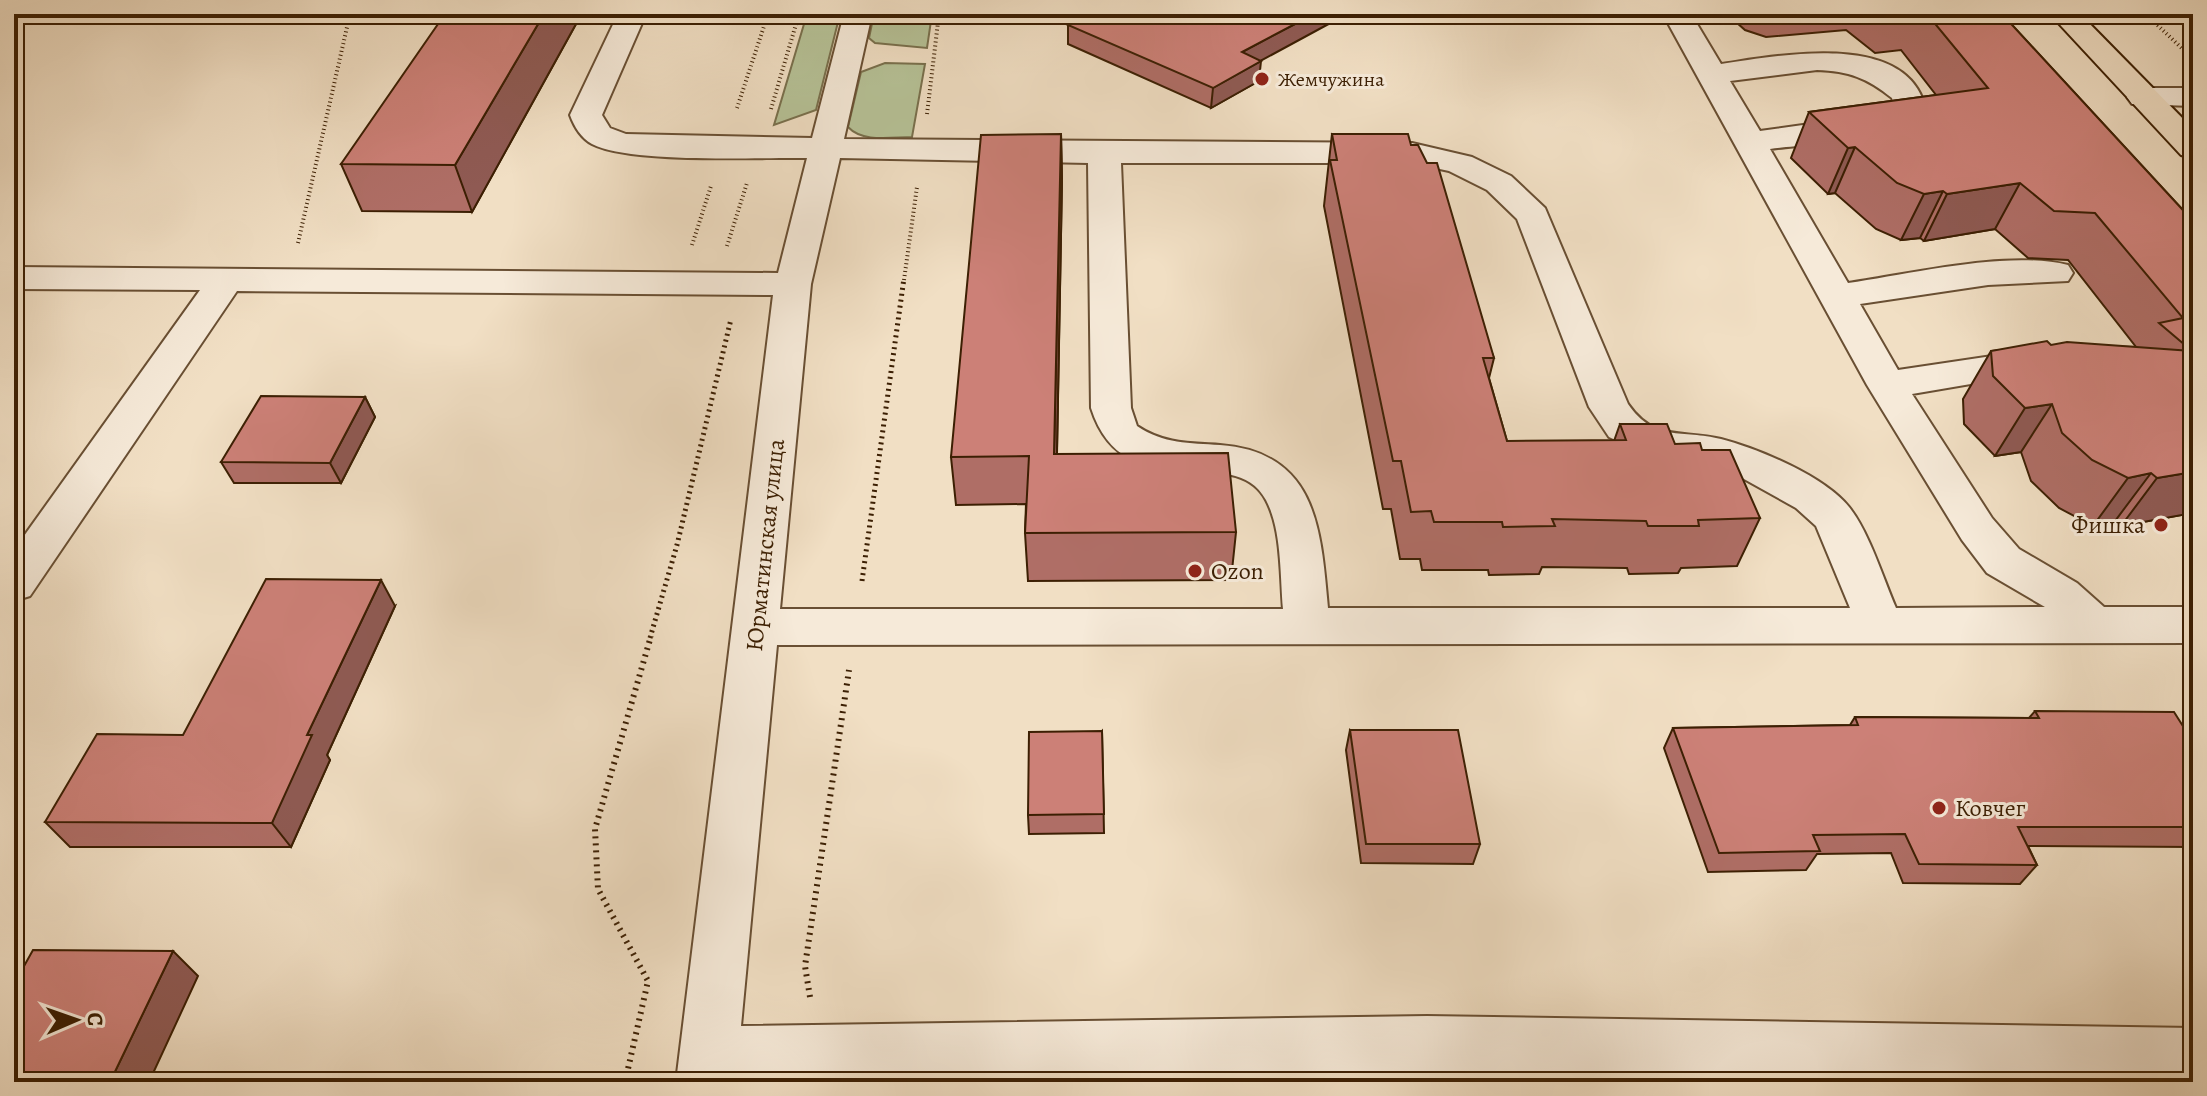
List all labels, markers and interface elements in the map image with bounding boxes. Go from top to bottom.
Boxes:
place label: Жемчужина [1278,66,1385,93]
marker: Жемчужина [1253,70,1271,88]
street label: Юрматинская улица [738,437,792,653]
place label: Фишка [2071,509,2145,541]
marker: Фишка [2152,516,2170,534]
place label: Ozon [1211,555,1264,587]
marker: Ozon [1186,562,1204,580]
place label: Ковчег [1955,792,2026,824]
marker: Ковчег [1930,799,1948,817]
north arrow [36,980,116,1060]
text: С [80,1012,110,1027]

